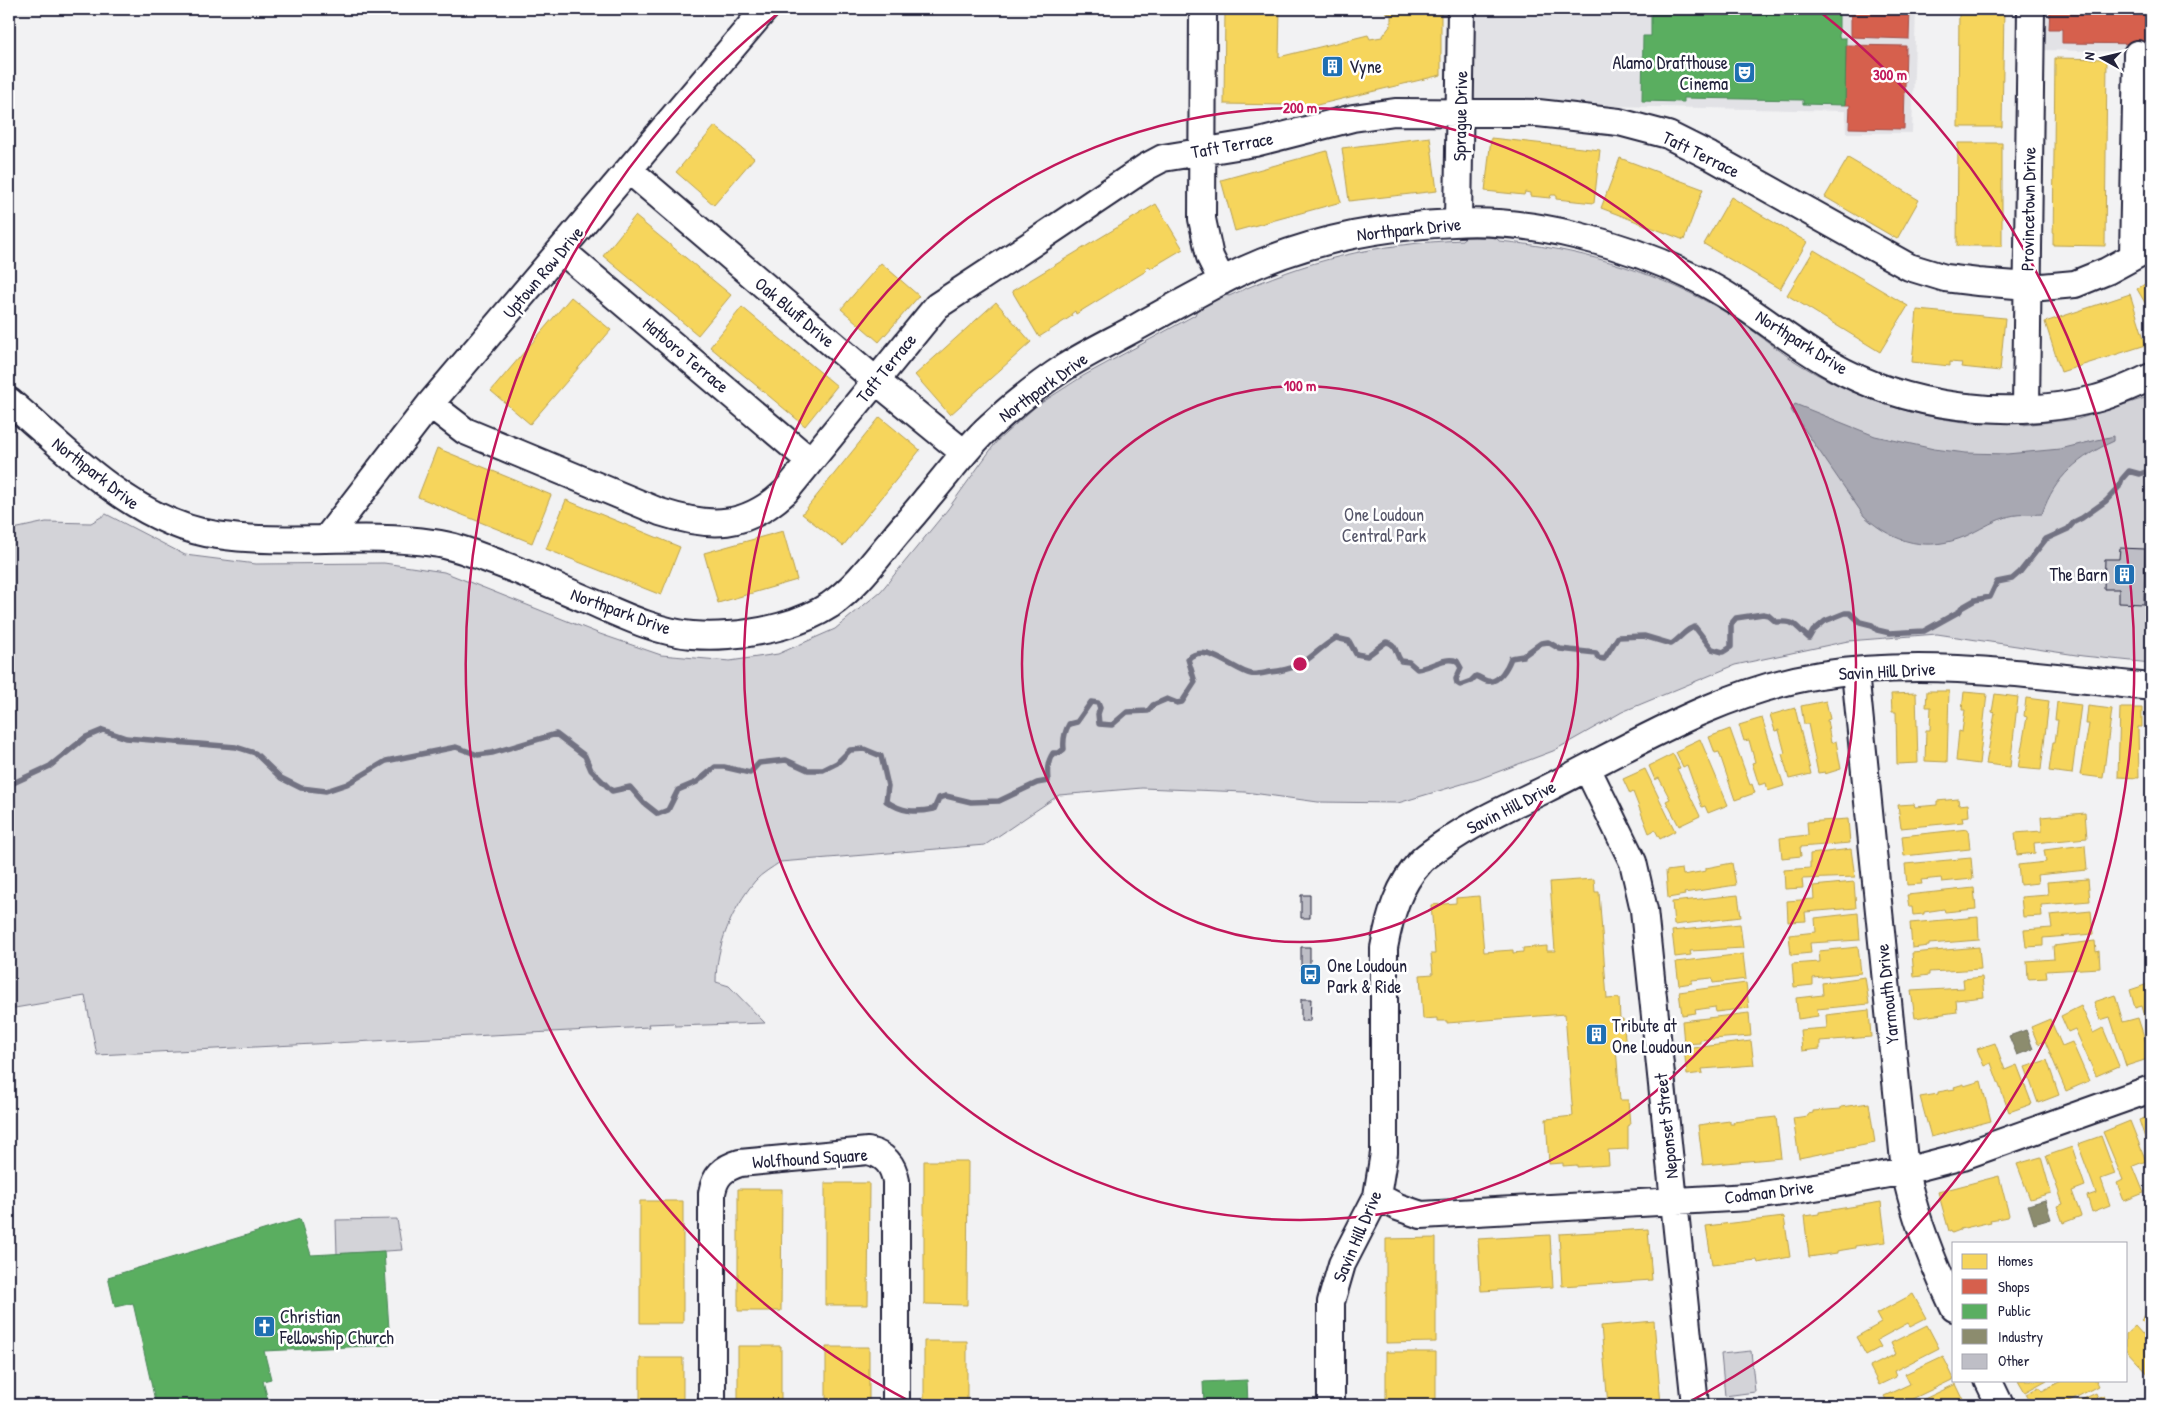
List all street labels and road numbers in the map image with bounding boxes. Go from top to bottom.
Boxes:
street label: Sprague Drive [1447,71,1473,161]
street label: Taft Terrace [1189,125,1275,165]
street label: Taft Terrace [1658,125,1744,183]
street label: Provincetown Drive [2014,147,2042,271]
street label: Northpark Drive [1356,211,1462,247]
street label: Uptown Row Drive [497,221,589,323]
street label: Oak Bluff Drive [750,271,840,353]
street label: Northpark Drive [1751,304,1853,380]
street label: Hatboro Terrace [638,312,734,398]
street label: Taft Terrace [850,328,922,408]
street label: Northpark Drive [993,346,1093,428]
street label: Northpark Drive [47,431,145,515]
street label: Northpark Drive [568,581,674,641]
street label: Savin Hill Drive [1838,656,1936,686]
street label: Savin Hill Drive [1462,774,1560,840]
street label: Yarmouth Drive [1869,943,1905,1045]
street label: Neponset Street [1648,1071,1684,1180]
street label: Wolfhound Square [751,1141,869,1175]
street label: Codman Drive [1723,1174,1815,1210]
street label: Savin Hill Drive [1327,1186,1387,1286]

